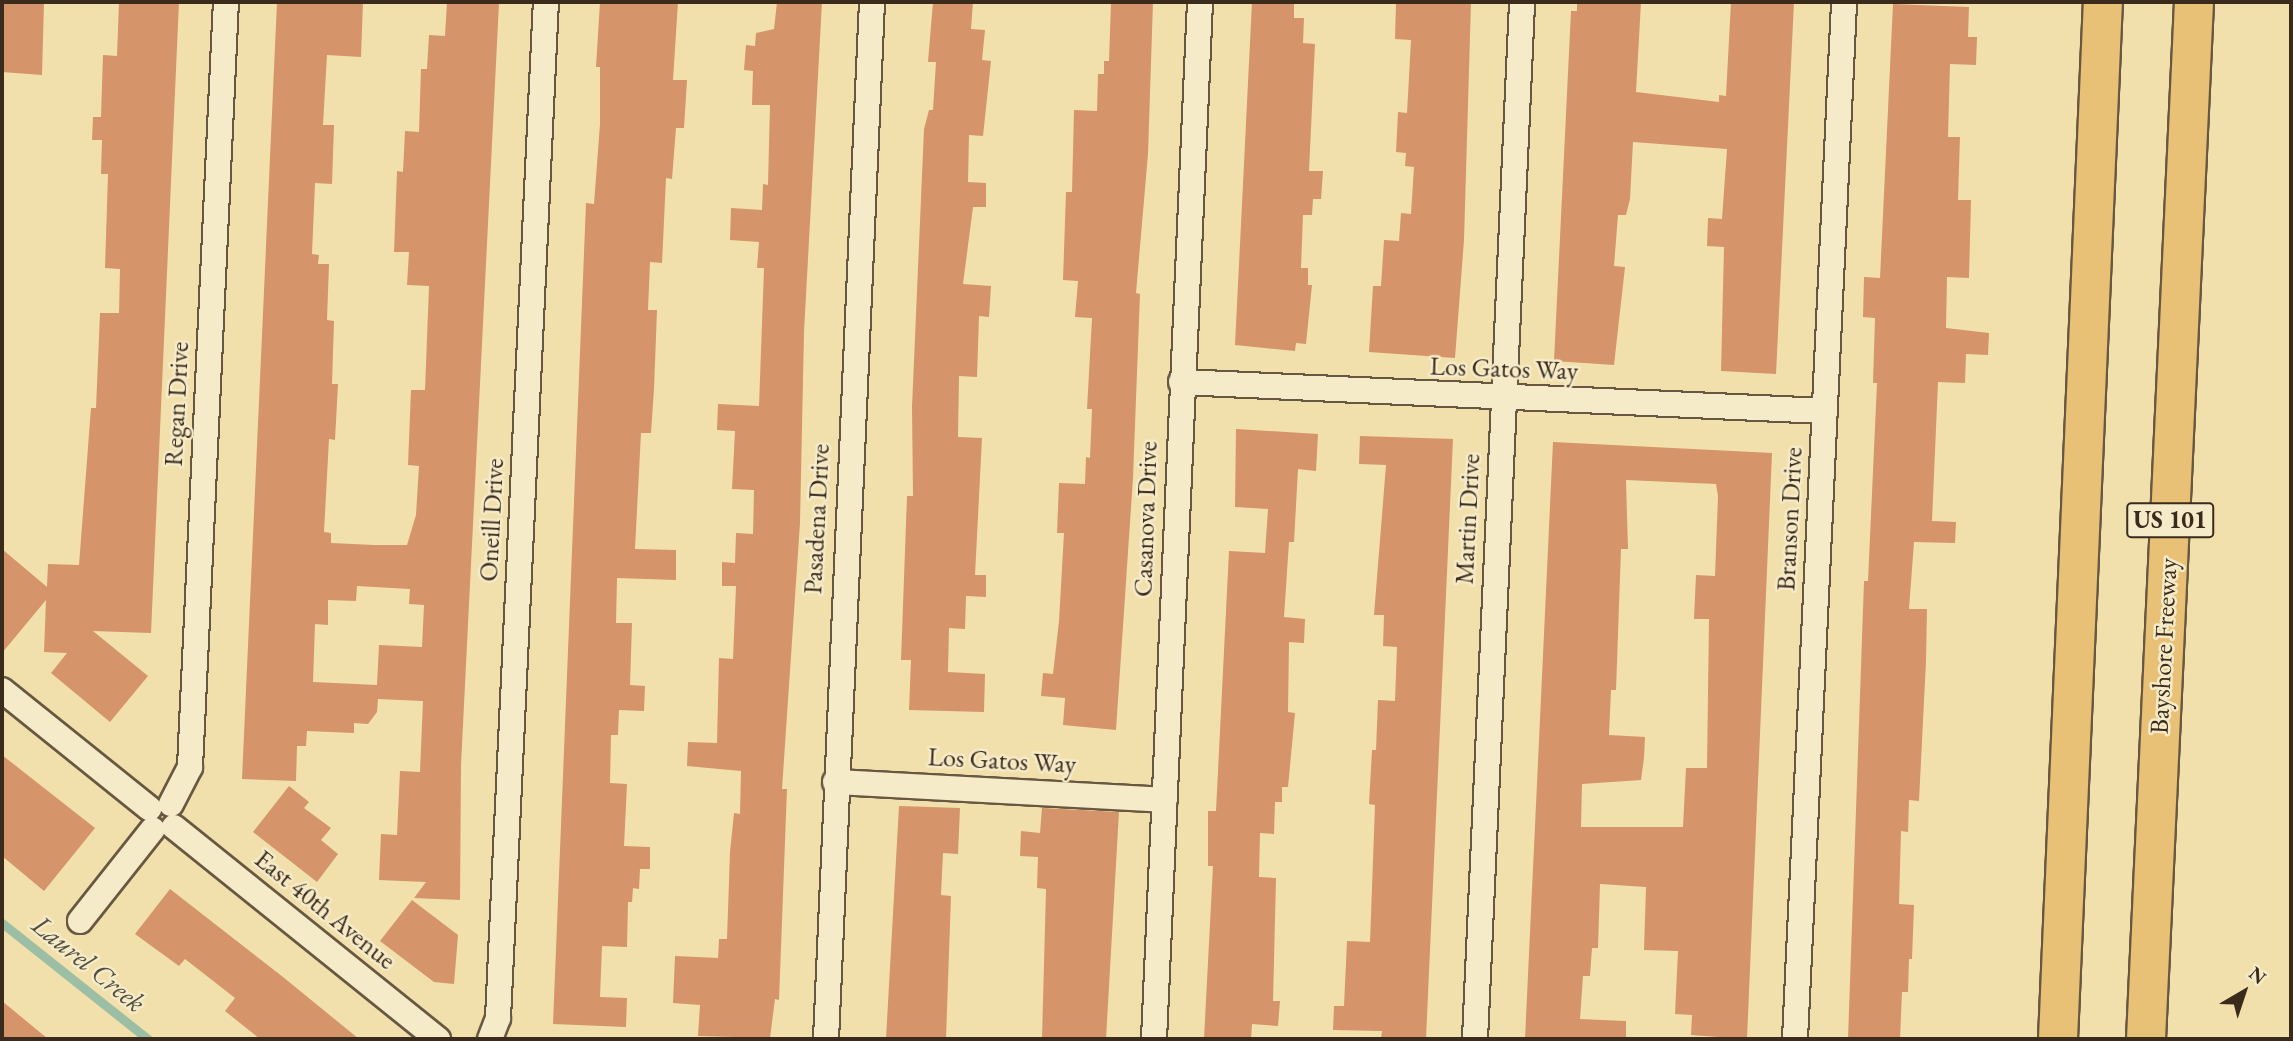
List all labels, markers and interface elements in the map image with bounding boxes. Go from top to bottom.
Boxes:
street label: Regan Drive [158,341,196,467]
street label: Los Gatos Way [1429,351,1579,387]
street label: Casanova Drive [1128,441,1164,597]
street label: Pasadena Drive [797,443,837,595]
street label: Branson Drive [1771,446,1809,592]
street label: Martin Drive [1449,453,1487,585]
street label: Oneill Drive [473,458,511,582]
road number: US 101 [2124,500,2216,540]
street label: Bayshore Freeway [2144,557,2184,735]
street label: Los Gatos Way [927,742,1077,780]
street label: East 40th Avenue [248,844,402,976]
water label: Laurel Creek [26,907,152,1019]
north arrow [2209,957,2279,1027]
text: N [2244,961,2271,990]

